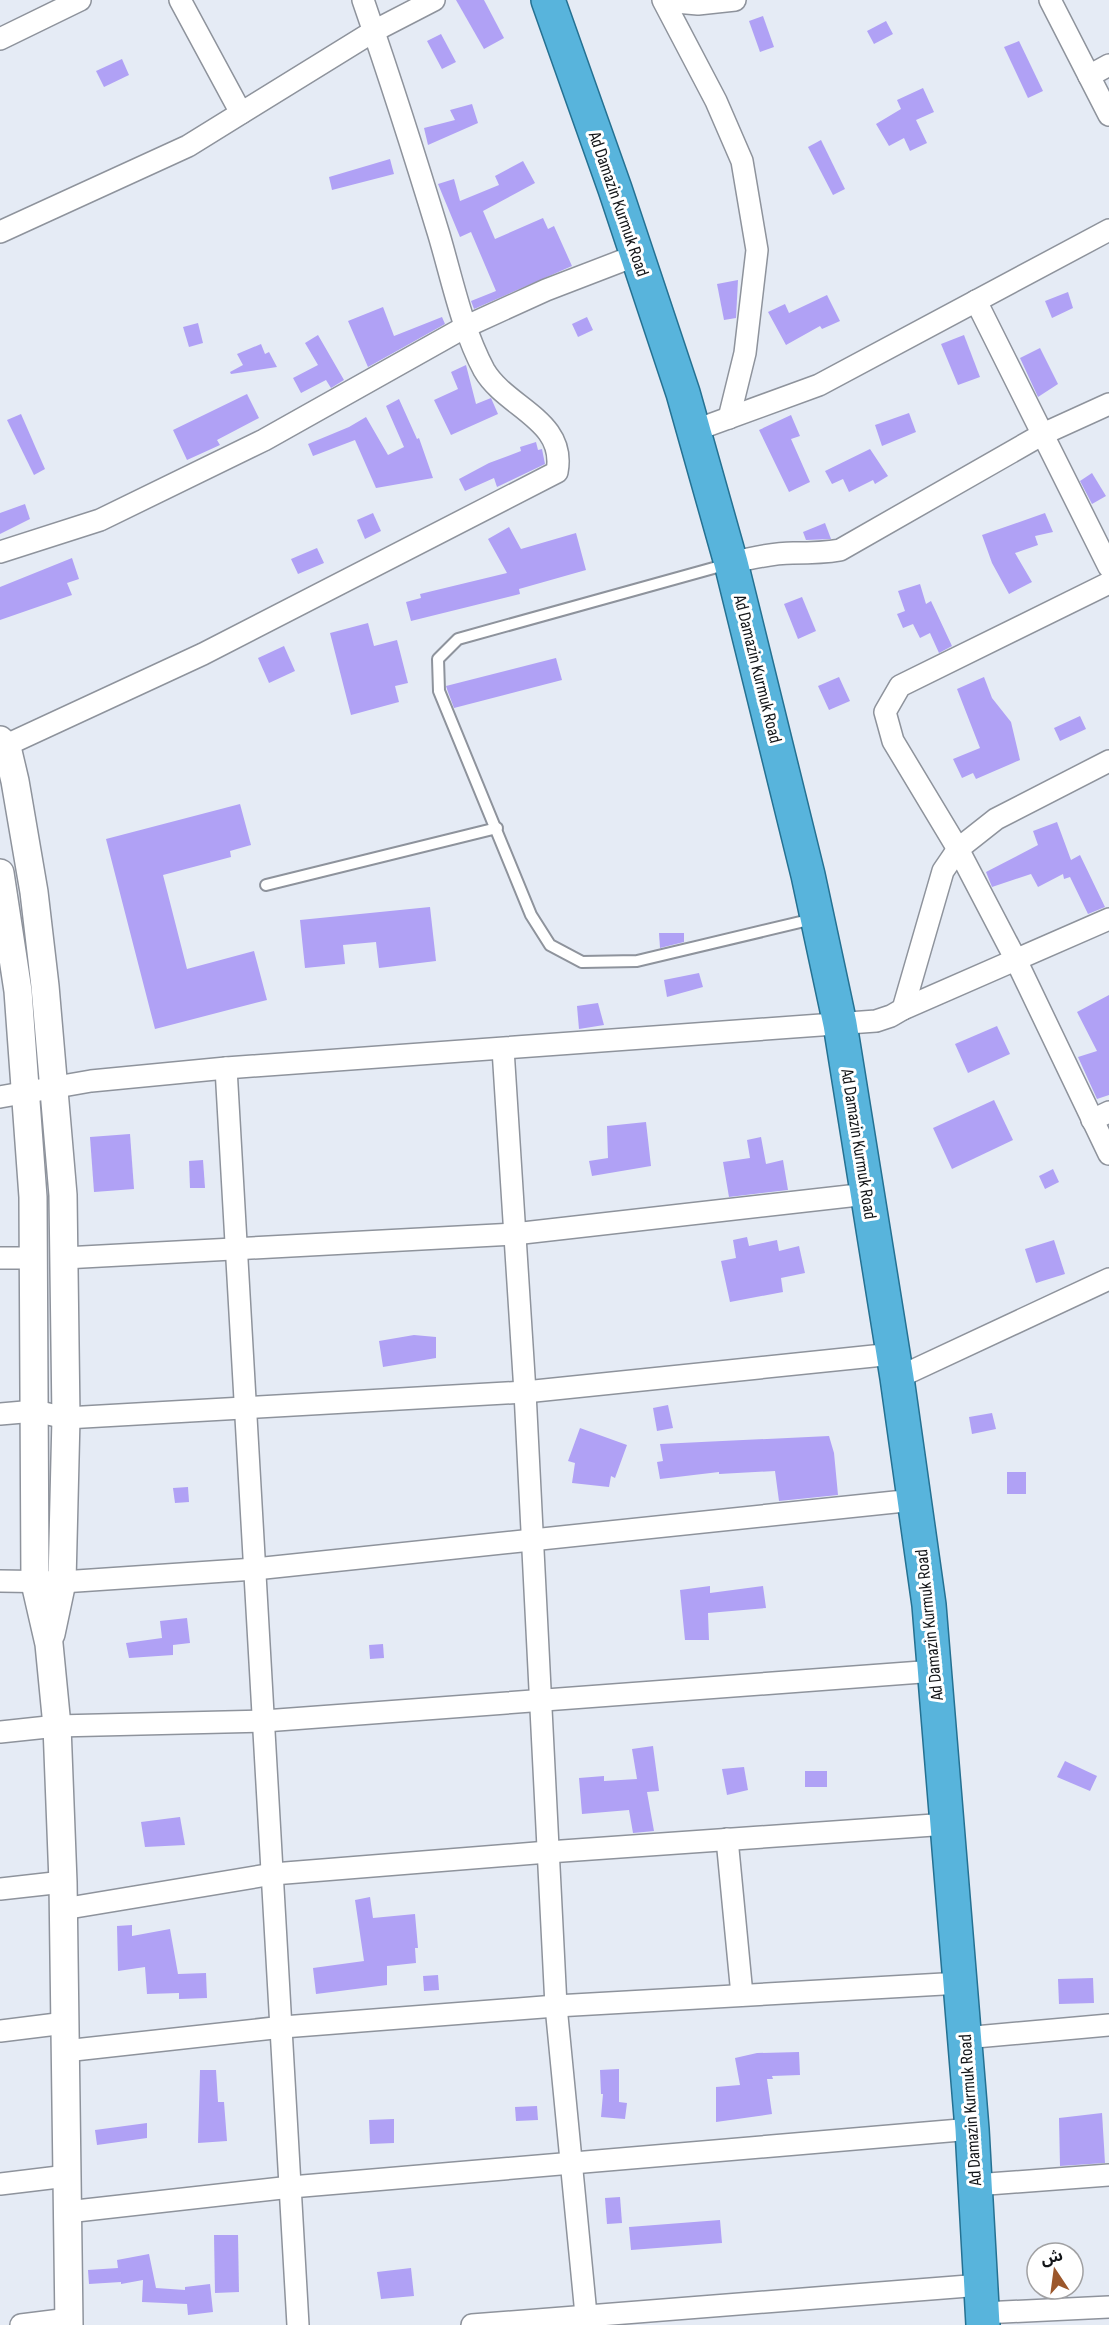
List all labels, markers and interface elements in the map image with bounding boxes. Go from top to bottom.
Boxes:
street label: Ad Damazin Kurmuk Road [584,128,653,279]
street label: Ad Damazin Kurmuk Road [729,592,786,745]
street label: Ad Damazin Kurmuk Road [836,1066,881,1221]
street label: Ad Damazin Kurmuk Road [911,1548,948,1703]
street label: Ad Damazin Kurmuk Road [955,2034,986,2187]
north arrow [1025,2241,1085,2301]
text: ش [1039,2246,1065,2270]

